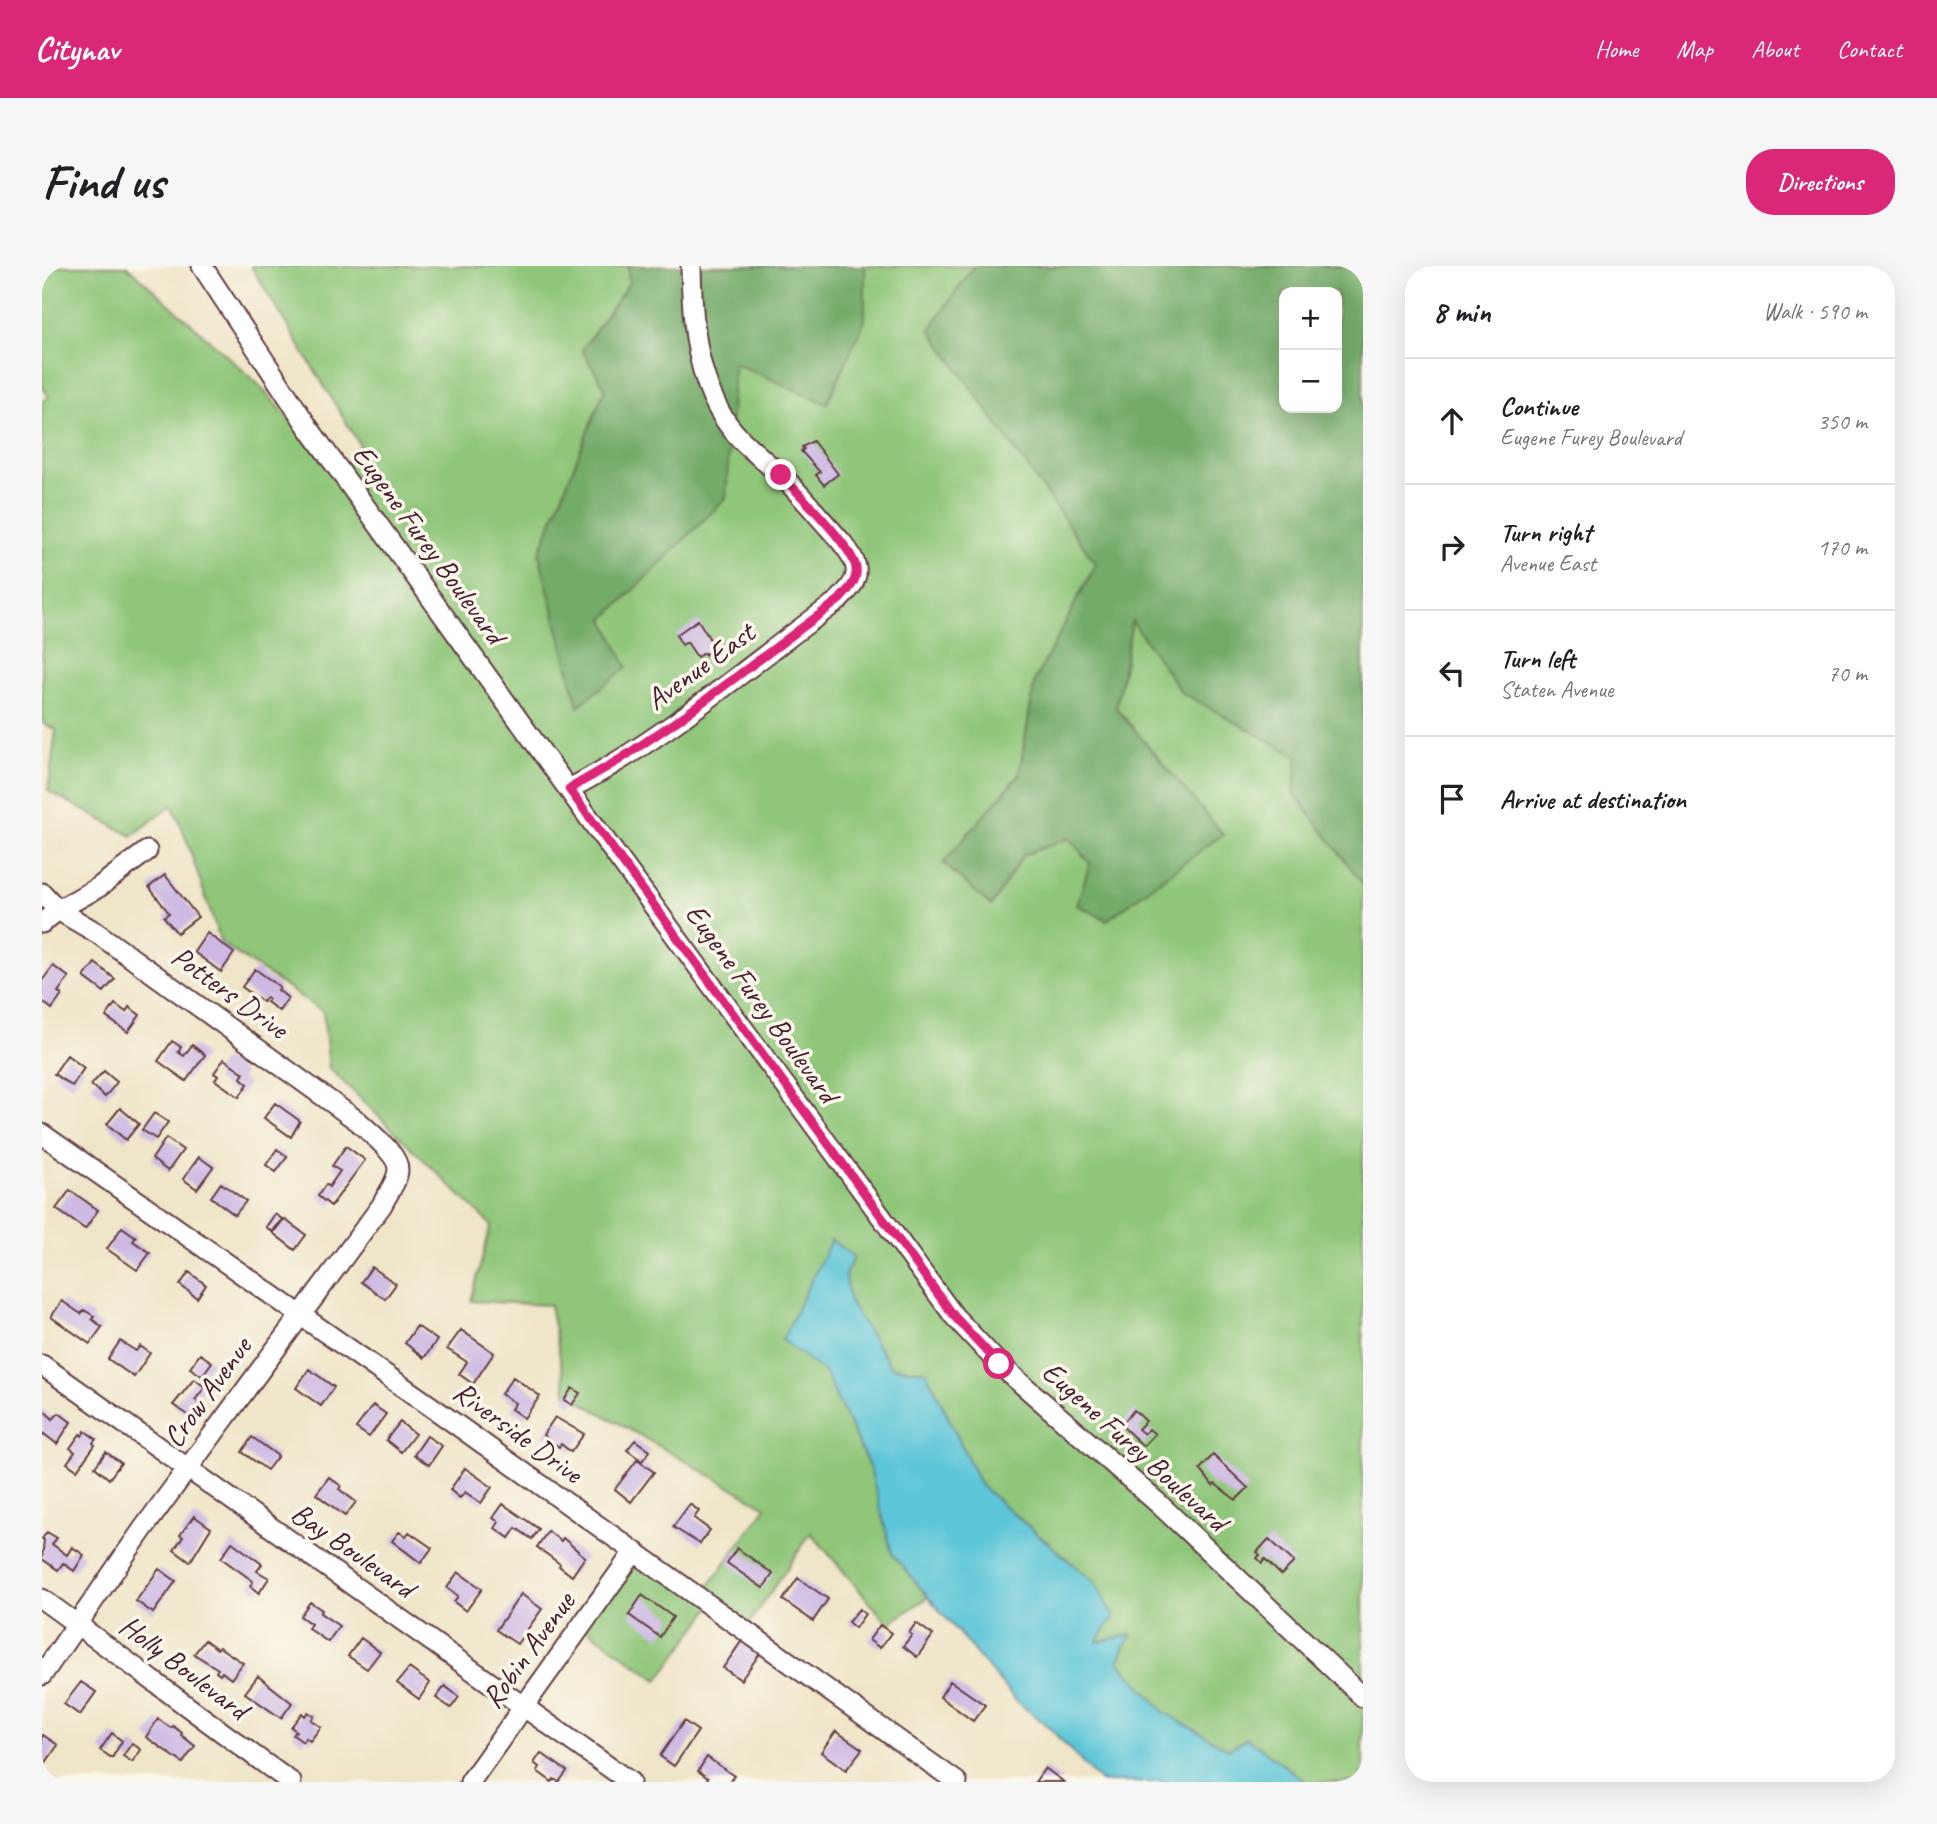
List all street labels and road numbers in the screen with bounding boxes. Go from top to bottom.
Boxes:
street label: Eugene Furey Boulevard [344,437,517,654]
street label: Avenue East [638,612,764,718]
street label: Eugene Furey Boulevard [677,896,850,1113]
street label: Potters Drive [164,937,298,1048]
street label: Crow Avenue [154,1327,261,1455]
street label: Eugene Furey Boulevard [1034,1353,1239,1542]
street label: Riverside Drive [446,1372,592,1493]
street label: Bay Boulevard [284,1494,426,1609]
street label: Robin Avenue [473,1583,584,1716]
street label: Holly Boulevard [112,1606,259,1730]

